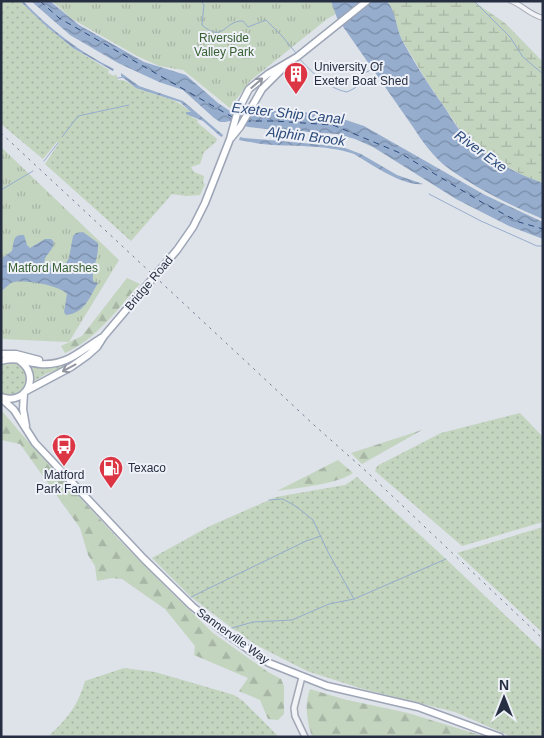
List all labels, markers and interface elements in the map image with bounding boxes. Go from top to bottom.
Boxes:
park label: Riverside Valley Park [194,31,255,59]
place label: University Of Exeter Boat Shed [314,60,408,88]
building icon: University Of Exeter Boat Shed [283,61,309,95]
one-way arrow [250,77,263,88]
water label: Exeter Ship Canal [231,99,346,127]
water label: Alphin Brook [265,123,347,149]
water label: River Exe [452,127,510,175]
street label: Bridge Road [122,253,176,313]
park label: Matford Marshes [8,261,98,275]
one-way arrow [62,364,77,373]
bus stop icon: Matford Park Farm [51,433,77,467]
fuel station icon: Texaco [98,455,124,489]
place label: Texaco [128,461,166,475]
place label: Matford Park Farm [36,468,92,496]
street label: Sannerville Way [194,605,272,667]
north arrow [479,673,529,723]
text: N [499,677,509,693]

